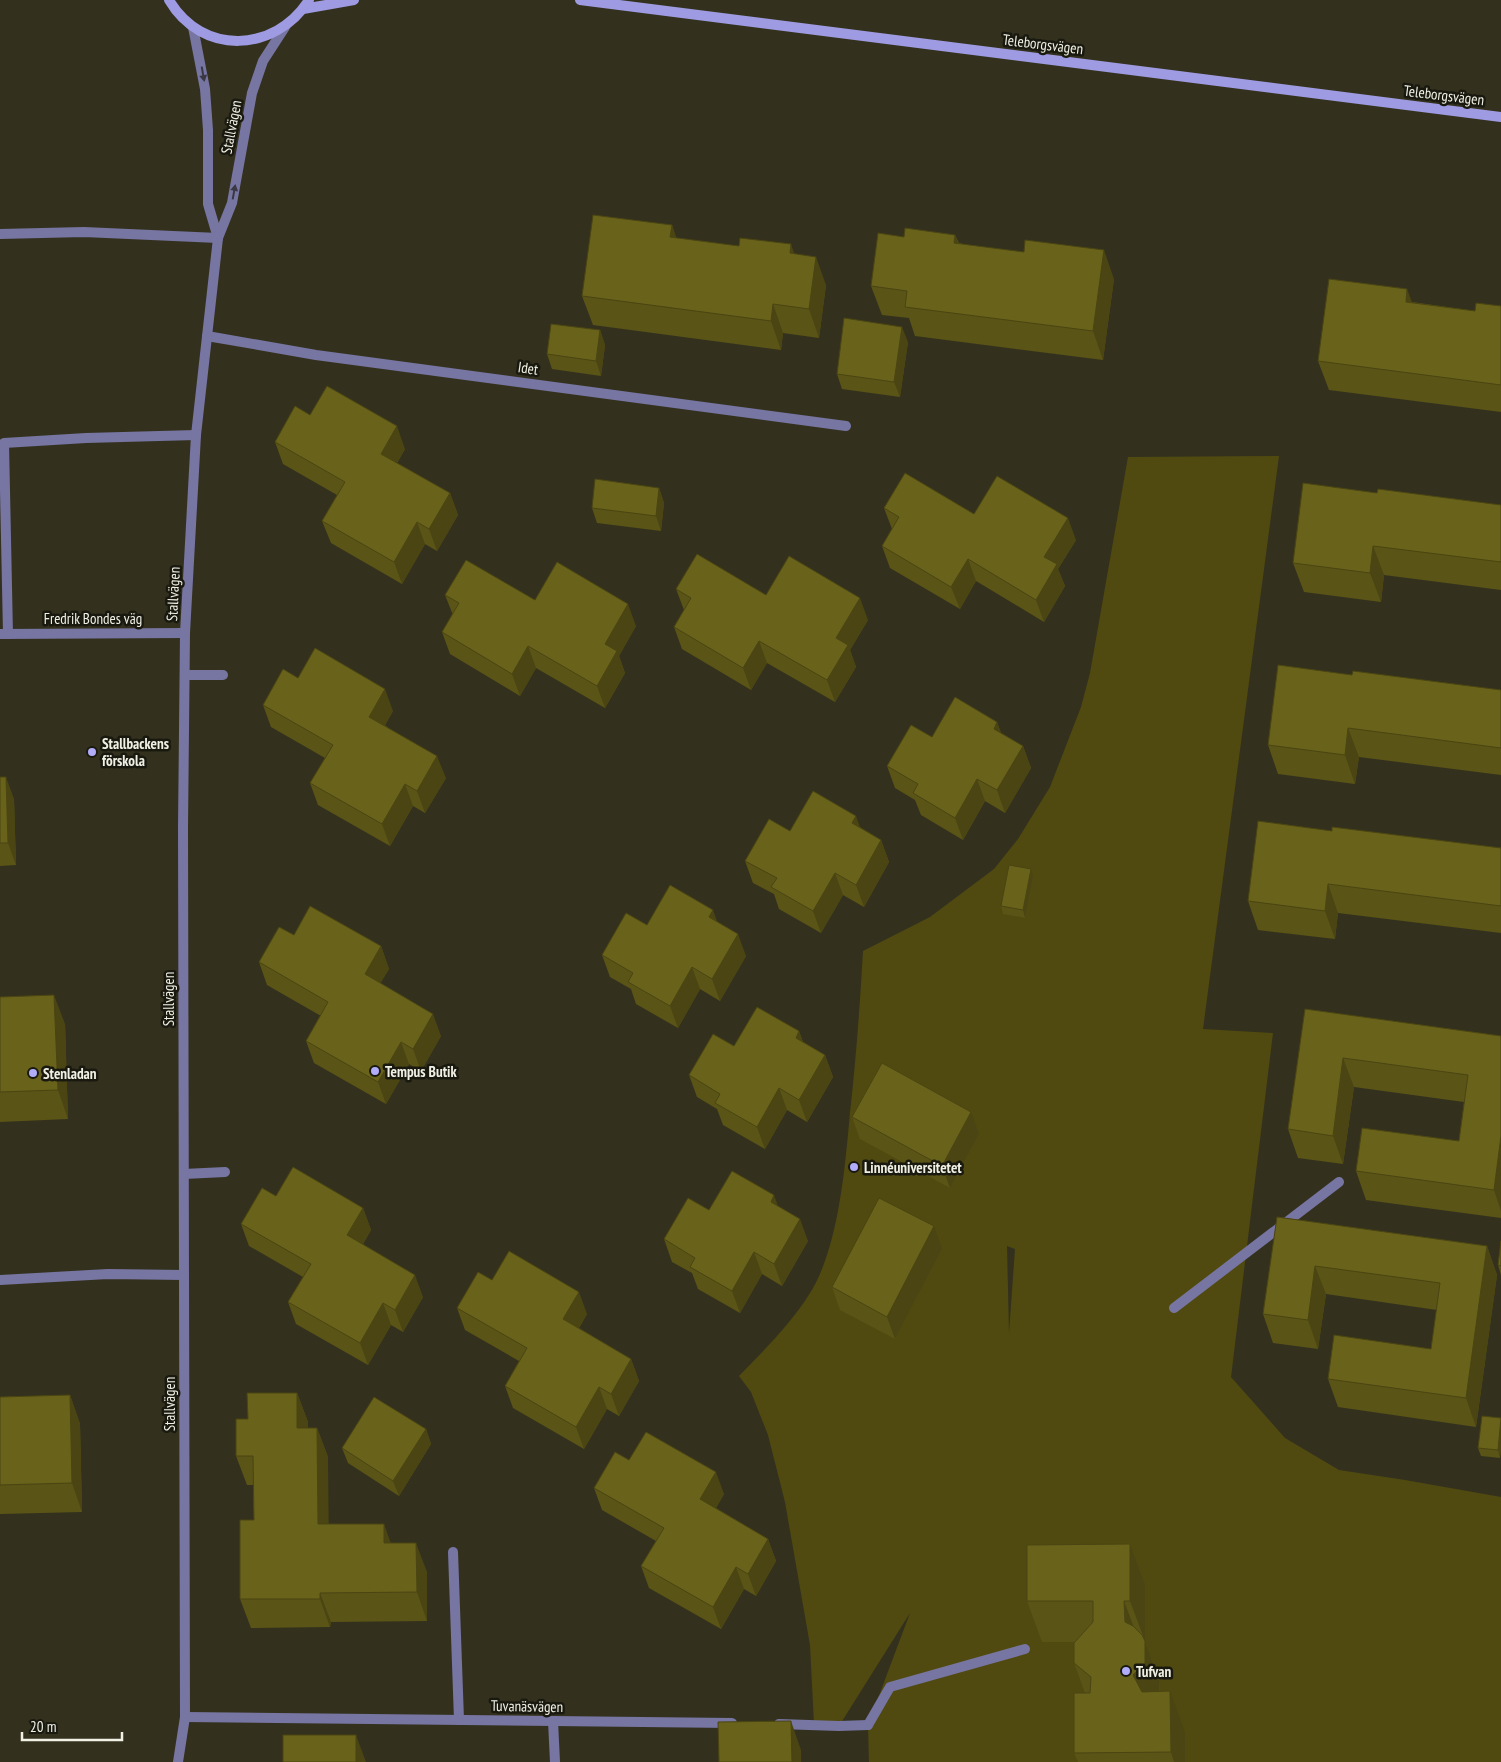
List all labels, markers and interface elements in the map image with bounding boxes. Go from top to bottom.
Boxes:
street label: Teleborgsvägen [1002,30,1084,58]
one-way arrow [199,67,207,83]
street label: Teleborgsvägen [1403,81,1485,109]
street label: Stallvägen [216,98,246,156]
one-way arrow [230,184,238,200]
street label: Idet [517,357,539,379]
street label: Stallvägen [162,566,184,622]
street label: Fredrik Bondes väg [44,609,142,628]
place label: Stallbackens förskola [102,734,169,770]
marker: Stallbackens förskola [86,746,98,758]
street label: Stallvägen [159,972,178,1026]
place label: Tempus Butik [385,1062,457,1081]
place label: Stenladan [43,1064,97,1083]
marker: Tempus Butik [369,1065,381,1077]
marker: Stenladan [27,1067,39,1079]
place label: Linnéuniversitetet [864,1158,962,1177]
marker: Linnéuniversitetet [848,1161,860,1173]
street label: Stallvägen [160,1377,179,1431]
place label: Tufvan [1136,1662,1172,1681]
marker: Tufvan [1120,1665,1132,1677]
street label: Tuvanäsvägen [491,1696,563,1716]
scale bar [22,1710,122,1742]
text: 20 m [30,1717,56,1736]

